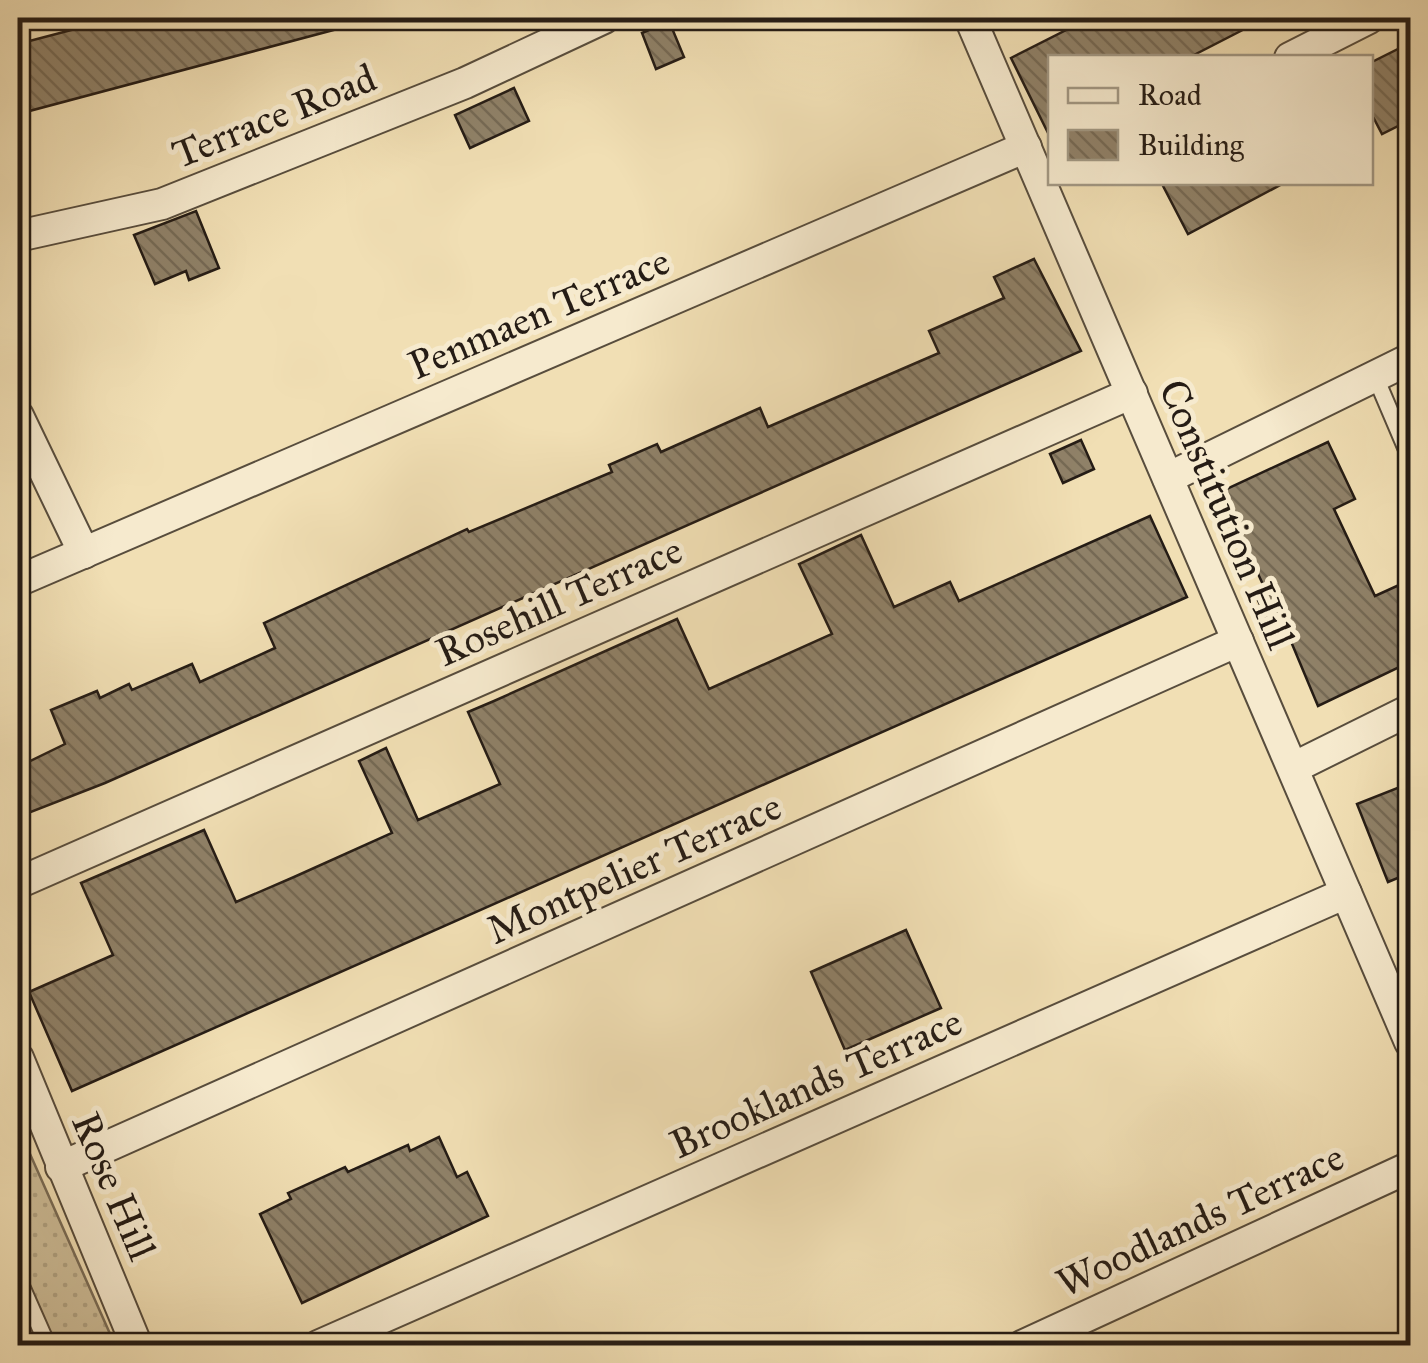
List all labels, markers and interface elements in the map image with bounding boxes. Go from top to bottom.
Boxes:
street label: Terrace Road [165,53,383,179]
legend [1048,55,1373,185]
text: Road [1138,77,1202,113]
text: Building [1138,127,1245,163]
street label: Penmaen Terrace [401,236,677,390]
street label: Constitution Hill [1148,372,1306,656]
street label: Rosehill Terrace [428,525,690,677]
street label: Montpelier Terrace [479,781,789,955]
street label: Brooklands Terrace [662,997,970,1169]
street label: Rose Hill [61,1105,167,1267]
street label: Woodlands Terrace [1049,1132,1351,1308]

